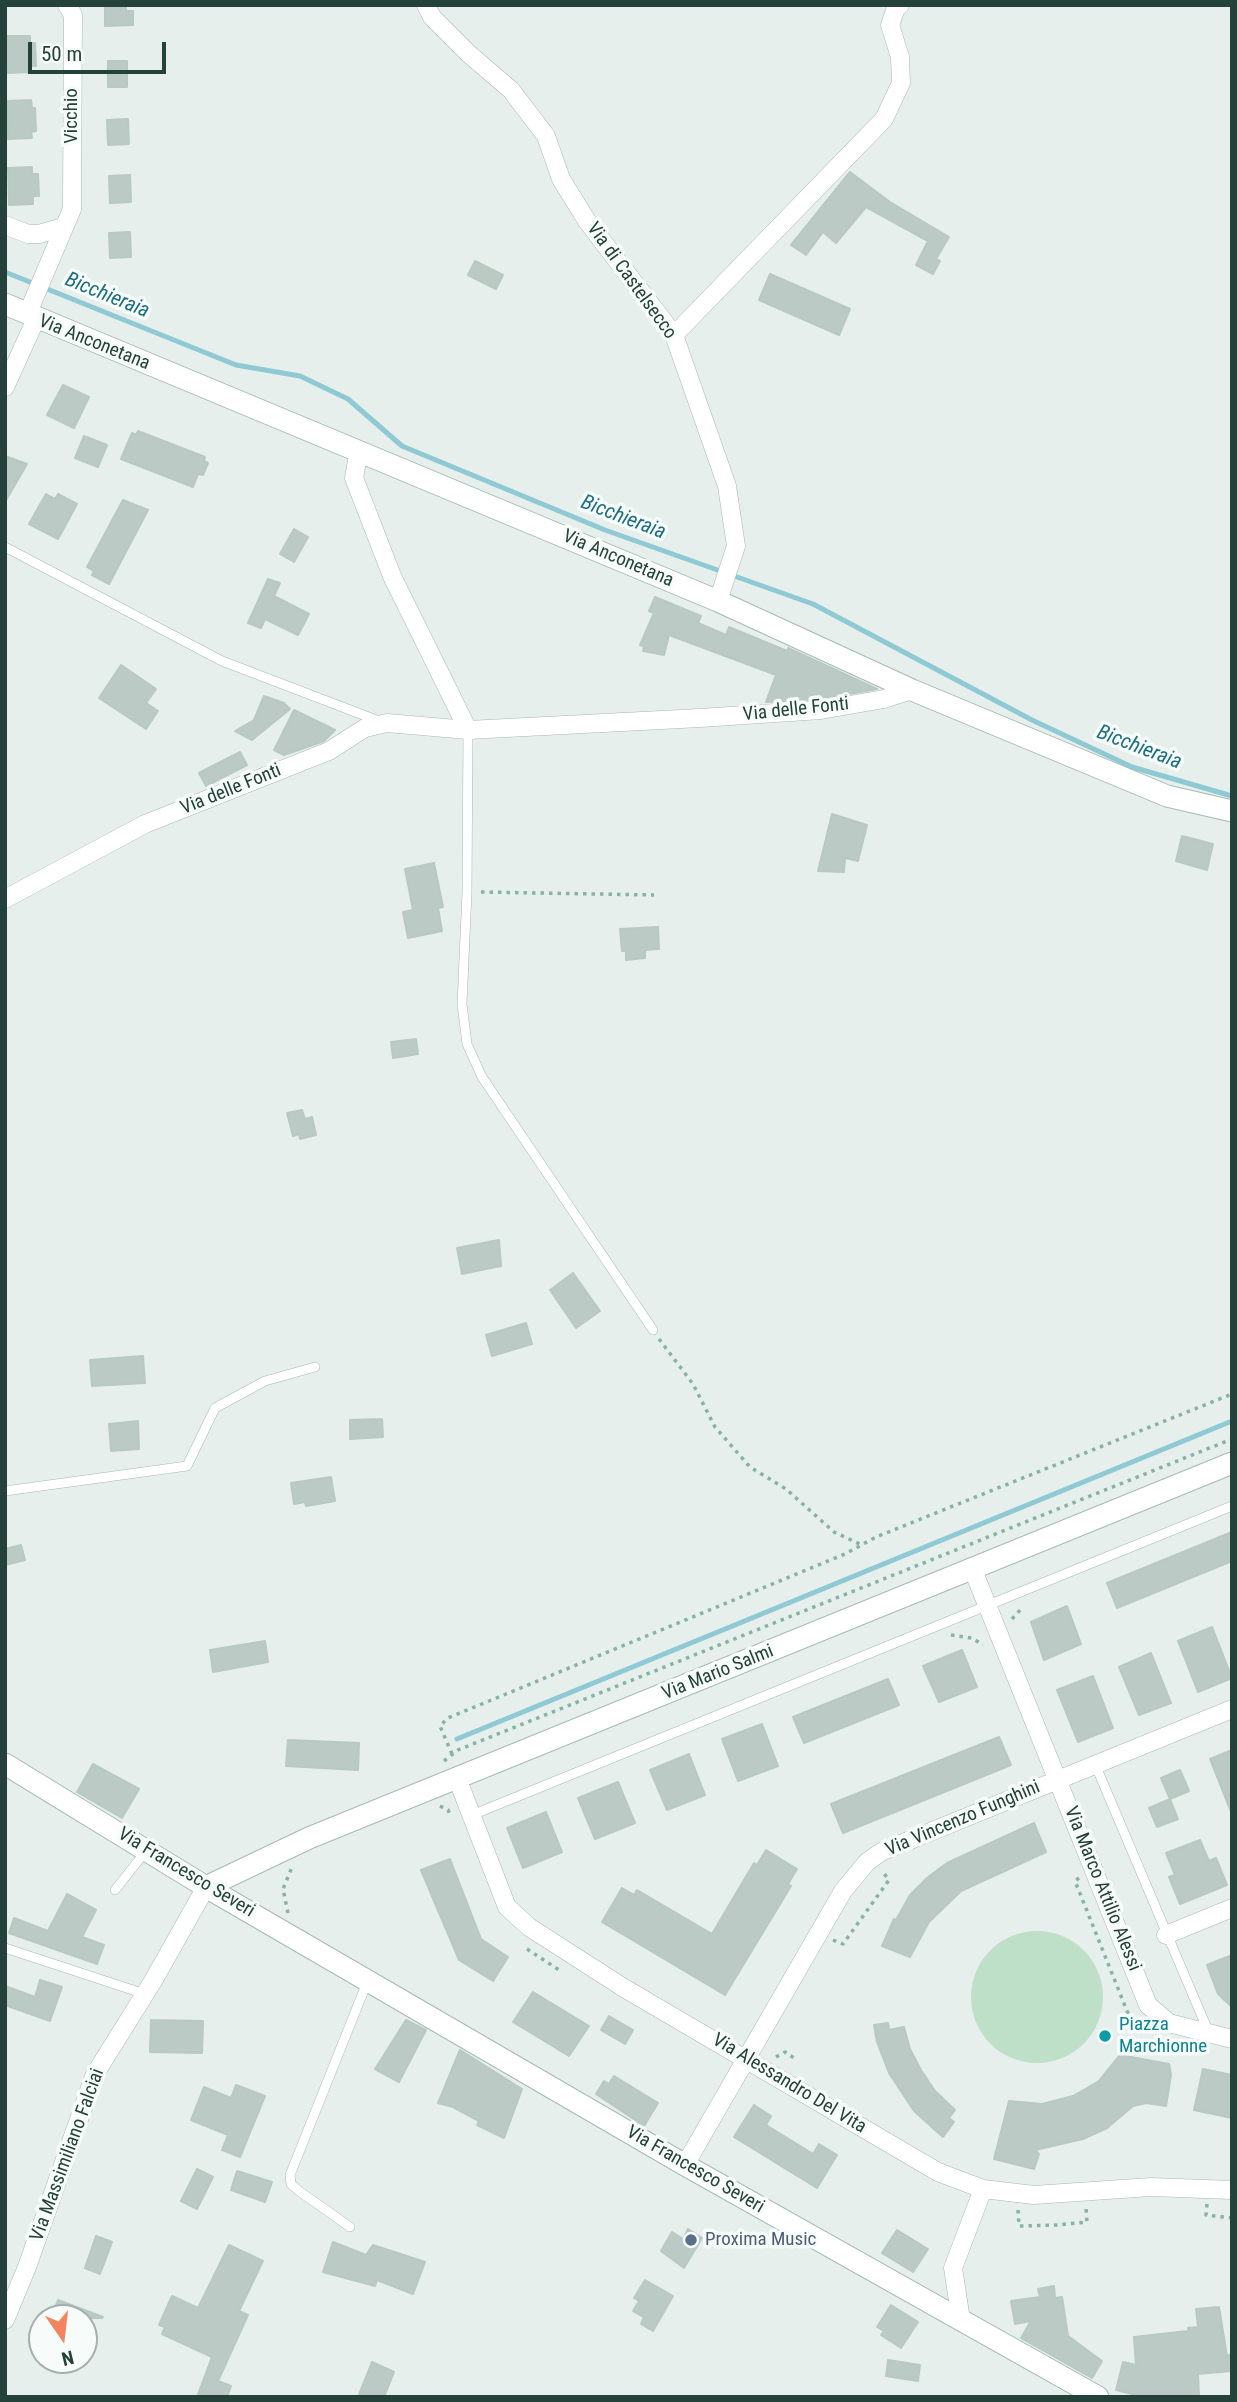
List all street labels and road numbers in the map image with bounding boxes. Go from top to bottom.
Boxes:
street label: Vicchio [61,88,83,144]
street label: Via di Castelsecco [581,218,681,344]
street label: Via Anconetana [35,310,153,376]
street label: Via Anconetana [559,525,677,593]
street label: Via delle Fonti [742,693,850,727]
street label: Via delle Fonti [177,759,285,821]
street label: Via Mario Salmi [659,1640,777,1706]
street label: Via Vincenzo Funghini [882,1776,1044,1862]
street label: Via Marco Attilio Alessi [1059,1804,1145,1974]
street label: Via Francesco Severi [113,1823,259,1923]
street label: Via Alessandro Del Vita [708,2029,870,2139]
street label: Via Massimiliano Falciai [26,2066,110,2244]
street label: Via Francesco Severi [622,2121,768,2219]

